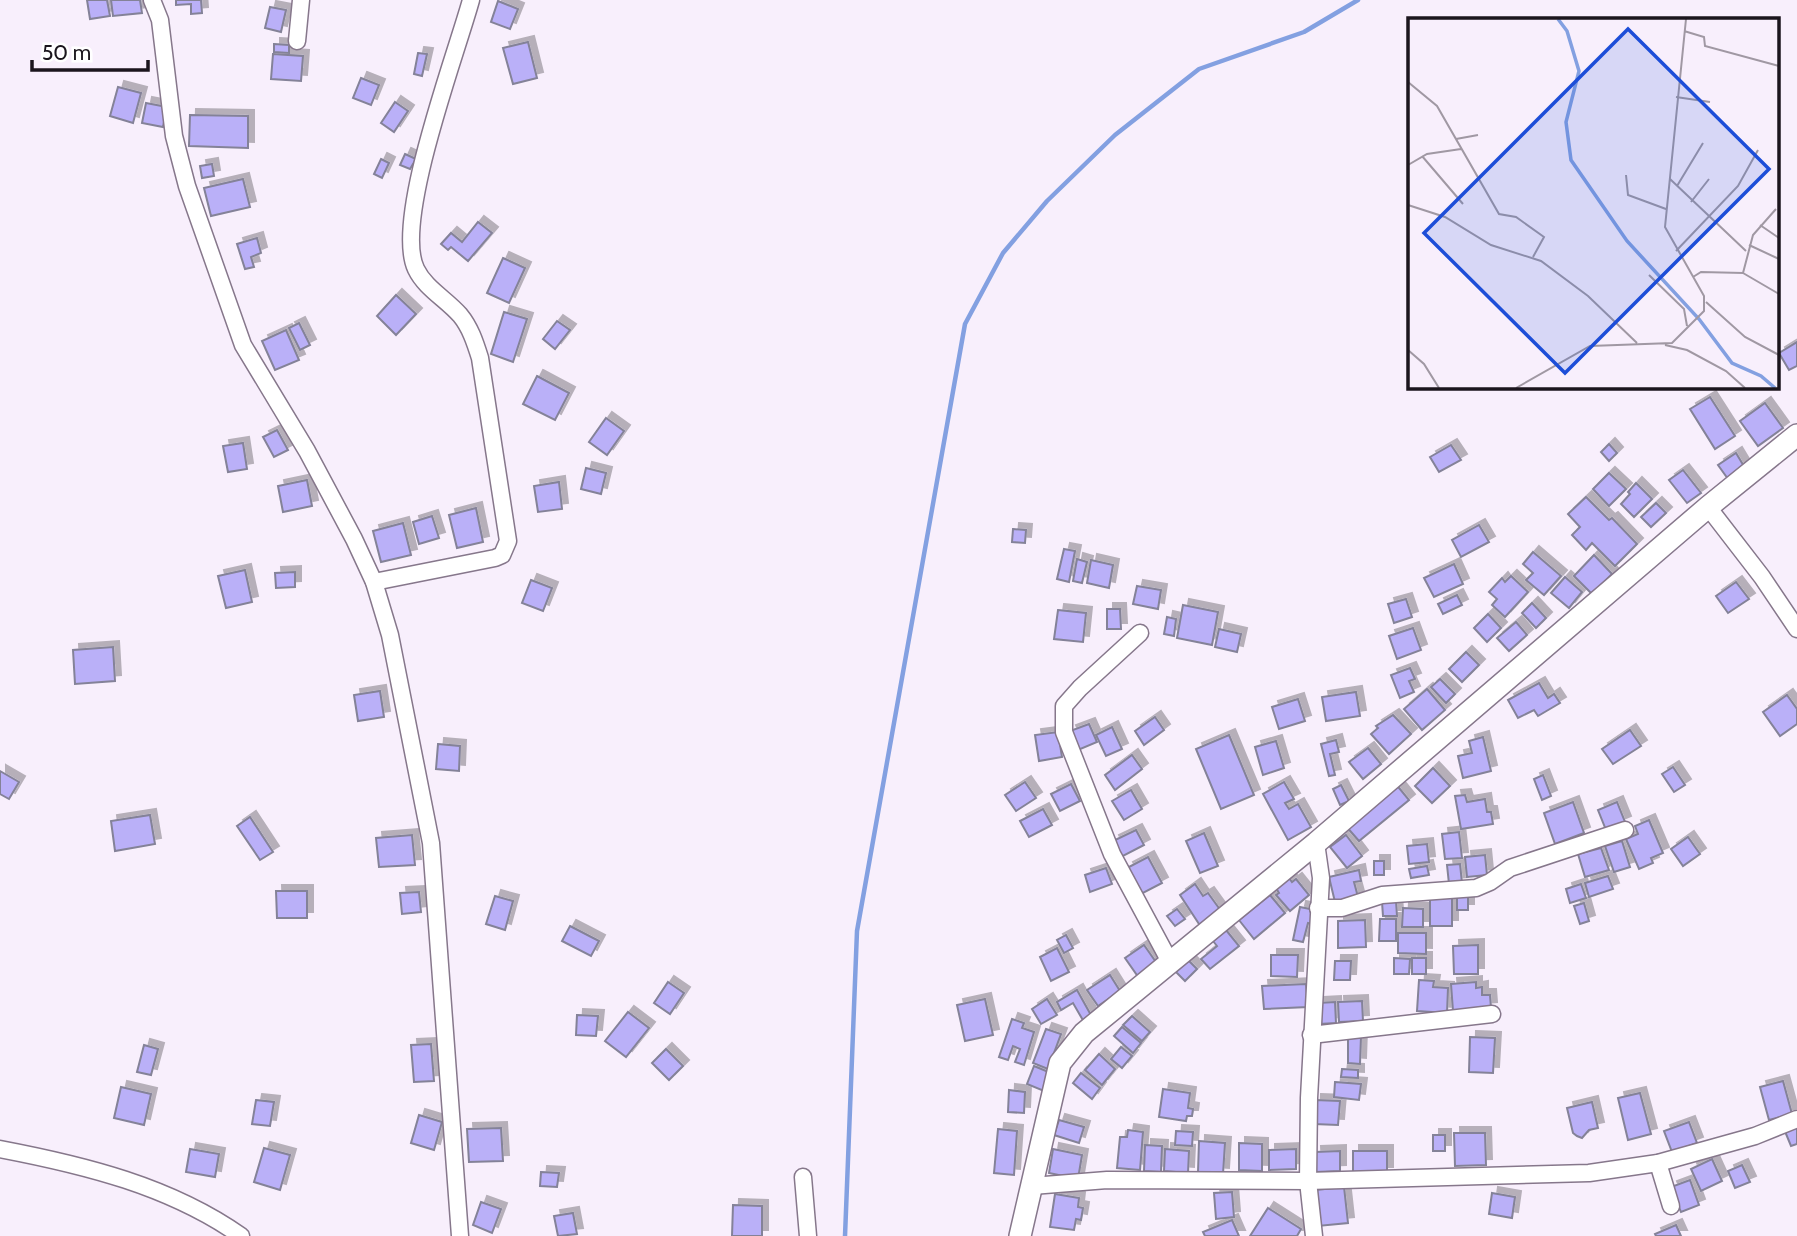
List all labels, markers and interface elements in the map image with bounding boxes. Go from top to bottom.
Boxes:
inset map [1408,18,1780,388]
scale bar [32,28,147,72]
text: 50 m [42,40,91,65]

